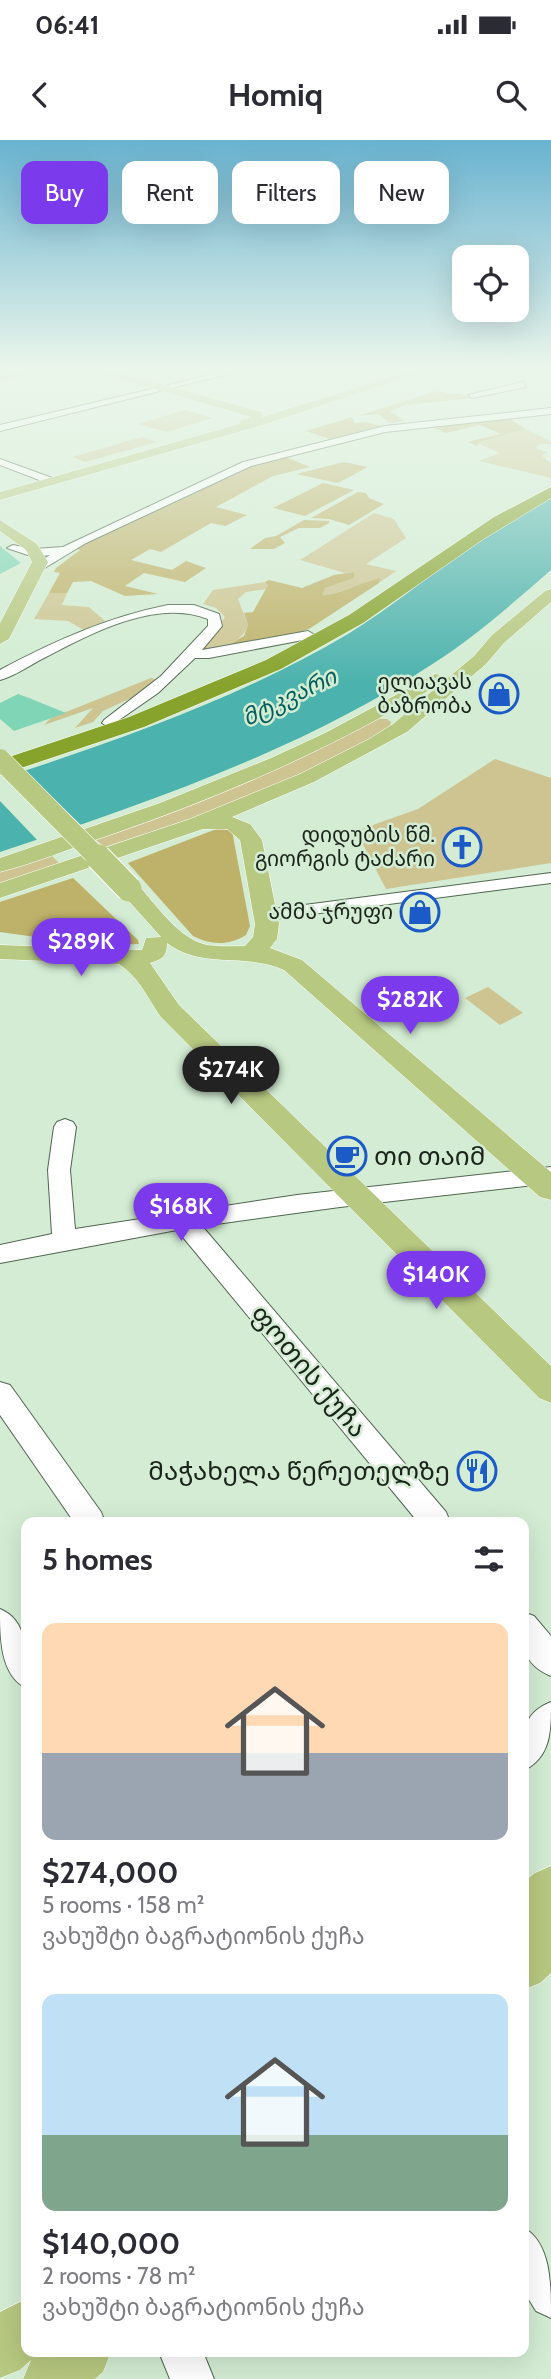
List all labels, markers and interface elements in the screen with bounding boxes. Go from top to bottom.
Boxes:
text: 06:41 [35,9,99,41]
text: Homiq [228,75,323,114]
icon: back [21,76,59,114]
icon: search [492,76,530,114]
chip: Buy [21,161,108,224]
chip: Rent [122,161,218,224]
chip: Filters [232,161,340,224]
chip: New [354,161,449,224]
map controls [452,245,529,322]
button: locate [452,245,529,322]
water label: მტკვარი [237,662,341,732]
place label: ელიავას ბაზრობა [377,669,472,718]
shop icon: ელიავას ბაზრობა [478,673,520,715]
place label: დიდუბის წმ. გიორგის ტაძარი [255,822,435,871]
church icon: დიდუბის წმ. გიორგის ტაძარი [441,826,483,868]
shop icon: ამმა ჯრუფი [399,891,441,933]
place label: ამმა ჯრუფი [268,899,393,924]
pin: $289K [32,918,130,978]
text: $289K [48,927,114,955]
pin: $282K [361,976,459,1036]
text: $282K [377,985,443,1013]
pin: $274K [182,1046,280,1106]
text: $274K [198,1055,264,1083]
cafe icon: თი თაიმ [326,1135,368,1177]
place label: თი თაიმ [374,1140,486,1172]
pin: $168K [132,1184,230,1243]
text: $168K [149,1192,213,1220]
pin: $140K [387,1252,485,1311]
text: $140K [403,1260,469,1288]
street label: ფოთის ქუჩა [244,1298,374,1444]
restaurant icon: მაჭახელა წერეთელზე [456,1450,498,1492]
place label: მაჭახელა წერეთელზე [148,1455,450,1487]
icon: filters [470,1540,508,1578]
text: 5 homes [42,1541,153,1578]
icon: home [212,1668,338,1794]
text: $274,000 [42,1854,178,1891]
text: 5 rooms · 158 m² [42,1891,204,1919]
text: ვახუშტი ბაგრატიონის ქუჩა [42,1922,365,1950]
icon: home [212,2039,338,2165]
text: $140,000 [42,2225,180,2262]
text: 2 rooms · 78 m² [42,2262,196,2290]
text: ვახუშტი ბაგრატიონის ქუჩა [42,2293,365,2321]

